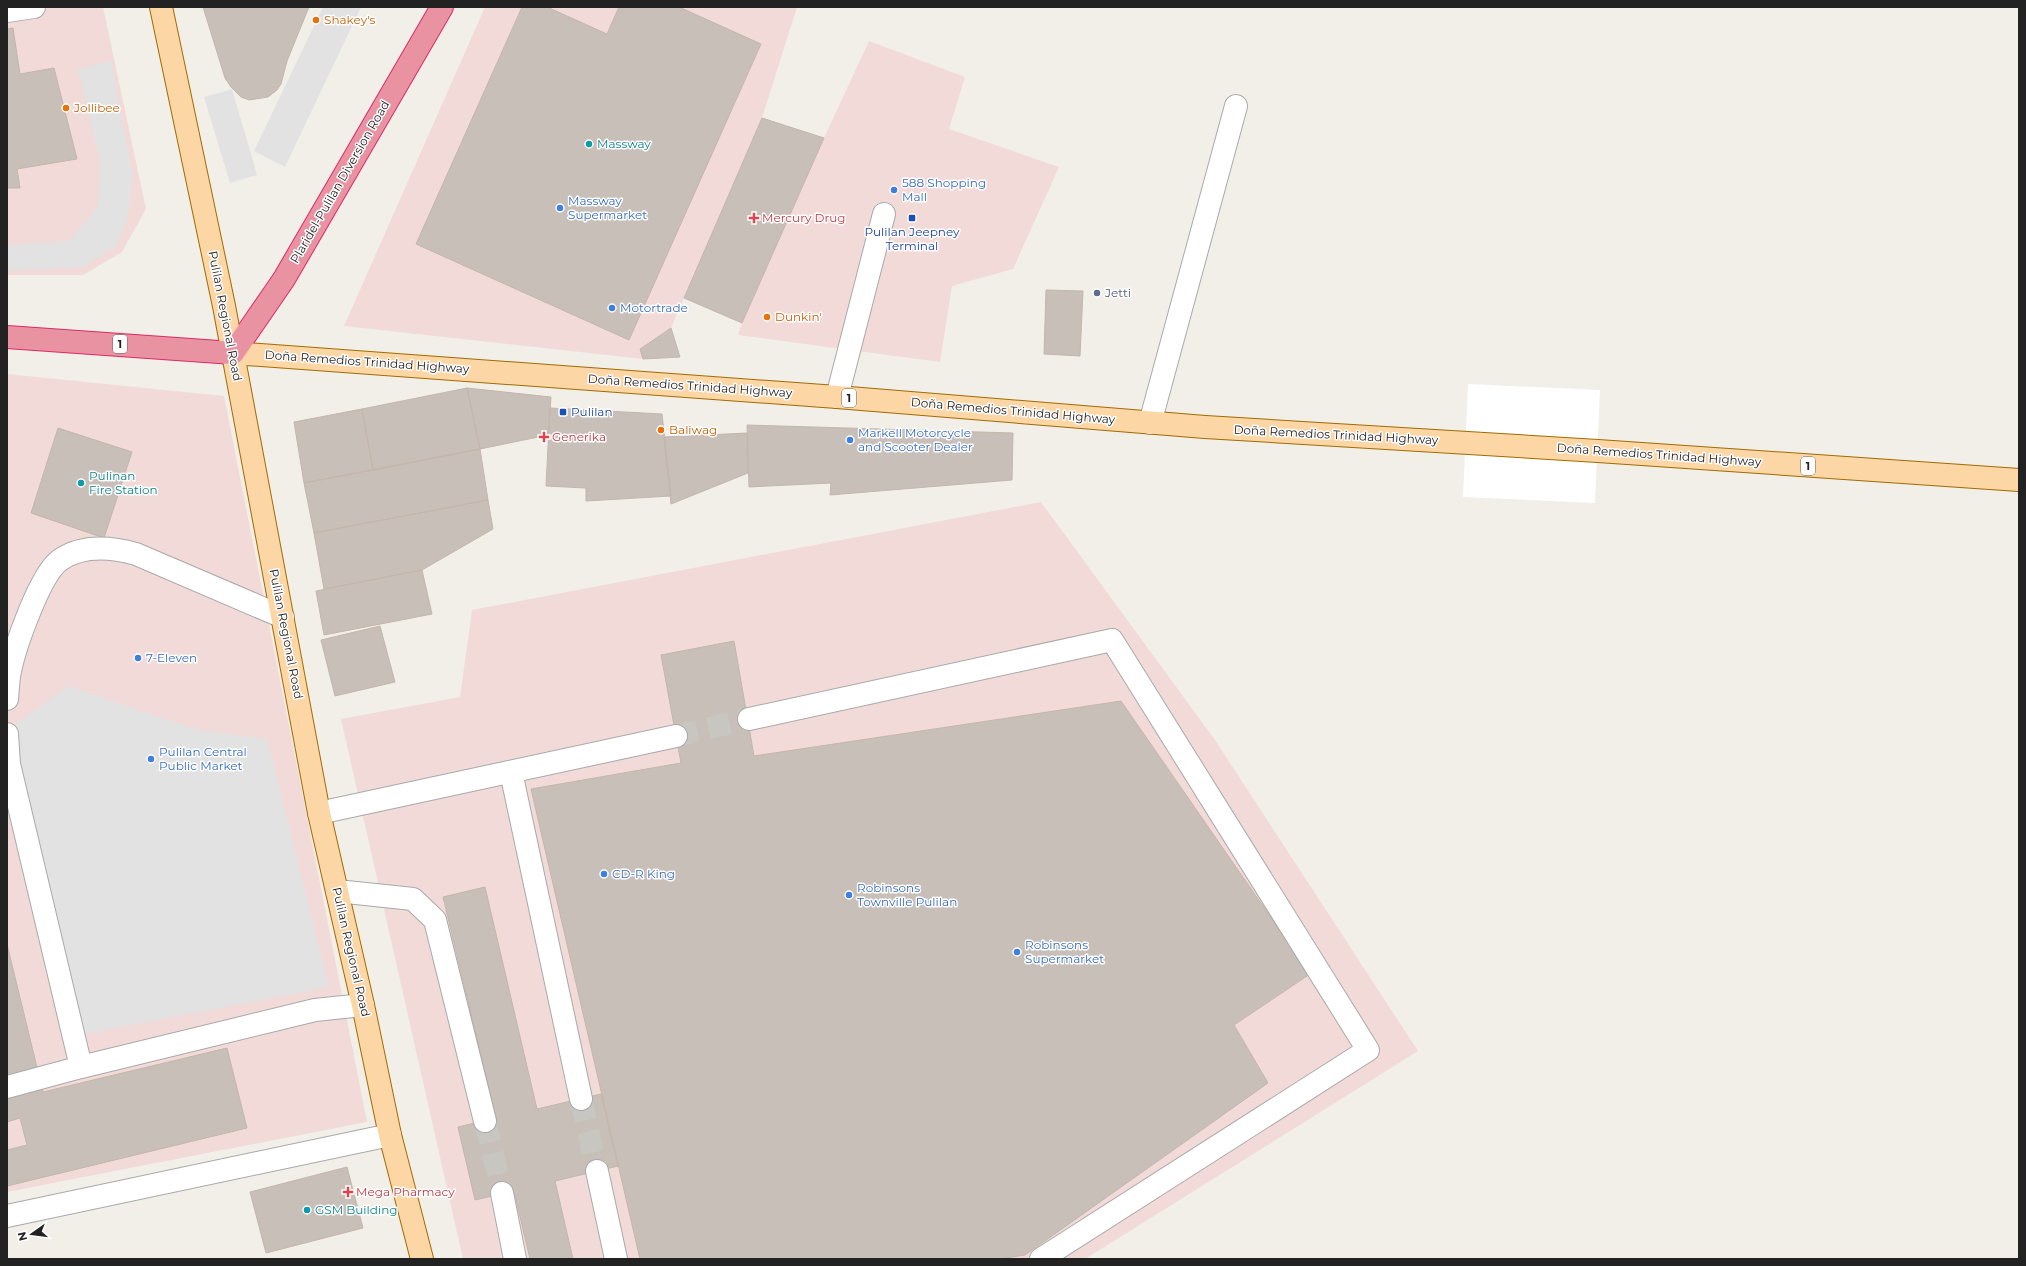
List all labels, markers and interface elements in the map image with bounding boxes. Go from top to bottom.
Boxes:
place label: Shakey's [324,12,376,27]
marker: Shakey's [311,15,321,25]
street label: Plaridel-Pulilan Diversion Road [287,98,392,266]
place label: Jollibee [73,100,120,115]
marker: Jollibee [61,103,71,113]
place label: Massway [597,136,651,151]
marker: Massway [584,139,594,149]
place label: 588 Shopping Mall [902,175,986,204]
marker: 588 Shopping Mall [889,185,899,195]
place label: Massway Supermarket [568,193,647,222]
marker: Massway Supermarket [555,203,565,213]
place label: Mercury Drug [762,210,846,225]
marker: Mercury Drug [749,213,759,223]
marker: Pulilan Jeepney Terminal [907,213,917,223]
place label: Pulilan Jeepney Terminal [864,224,960,253]
street label: Pulilan Regional Road [205,249,245,382]
place label: Jetti [1104,285,1131,300]
marker: Jetti [1092,288,1102,298]
place label: Motortrade [620,300,688,315]
marker: Motortrade [607,303,617,313]
place label: Dunkin' [775,309,822,324]
marker: Dunkin' [762,312,772,322]
road number: 1 [113,335,127,353]
street label: Doña Remedios Trinidad Highway [264,347,470,376]
street label: Doña Remedios Trinidad Highway [587,371,793,400]
road number: 1 [842,389,856,407]
street label: Doña Remedios Trinidad Highway [910,394,1116,427]
place label: Pulilan [571,404,613,419]
marker: Pulilan [558,407,568,417]
place label: Baliwag [669,422,717,437]
street label: Doña Remedios Trinidad Highway [1233,422,1439,447]
marker: Baliwag [656,425,666,435]
place label: Markell Motorcycle and Scooter Dealer [858,425,973,454]
place label: Generika [552,429,606,444]
marker: Generika [539,432,549,442]
marker: Markell Motorcycle and Scooter Dealer [845,435,855,445]
street label: Doña Remedios Trinidad Highway [1556,440,1762,469]
road number: 1 [1801,457,1815,475]
place label: Pulinan Fire Station [89,468,158,497]
marker: Pulinan Fire Station [76,478,86,488]
street label: Pulilan Regional Road [266,567,306,700]
place label: 7-Eleven [146,650,197,665]
marker: 7-Eleven [133,653,143,663]
place label: Pulilan Central Public Market [159,744,247,773]
marker: Pulilan Central Public Market [146,754,156,764]
place label: CD-R King [612,866,675,881]
marker: CD-R King [599,869,609,879]
place label: Robinsons Townville Pulilan [857,880,957,909]
street label: Pulilan Regional Road [329,886,374,1018]
marker: Robinsons Townville Pulilan [844,890,854,900]
place label: Robinsons Supermarket [1025,937,1104,966]
marker: Robinsons Supermarket [1012,947,1022,957]
place label: Mega Pharmacy [356,1184,455,1199]
marker: Mega Pharmacy [343,1187,353,1197]
place label: GSM Building [315,1202,398,1217]
marker: GSM Building [302,1205,312,1215]
north arrow [12,1214,52,1254]
text: N [14,1230,30,1242]

